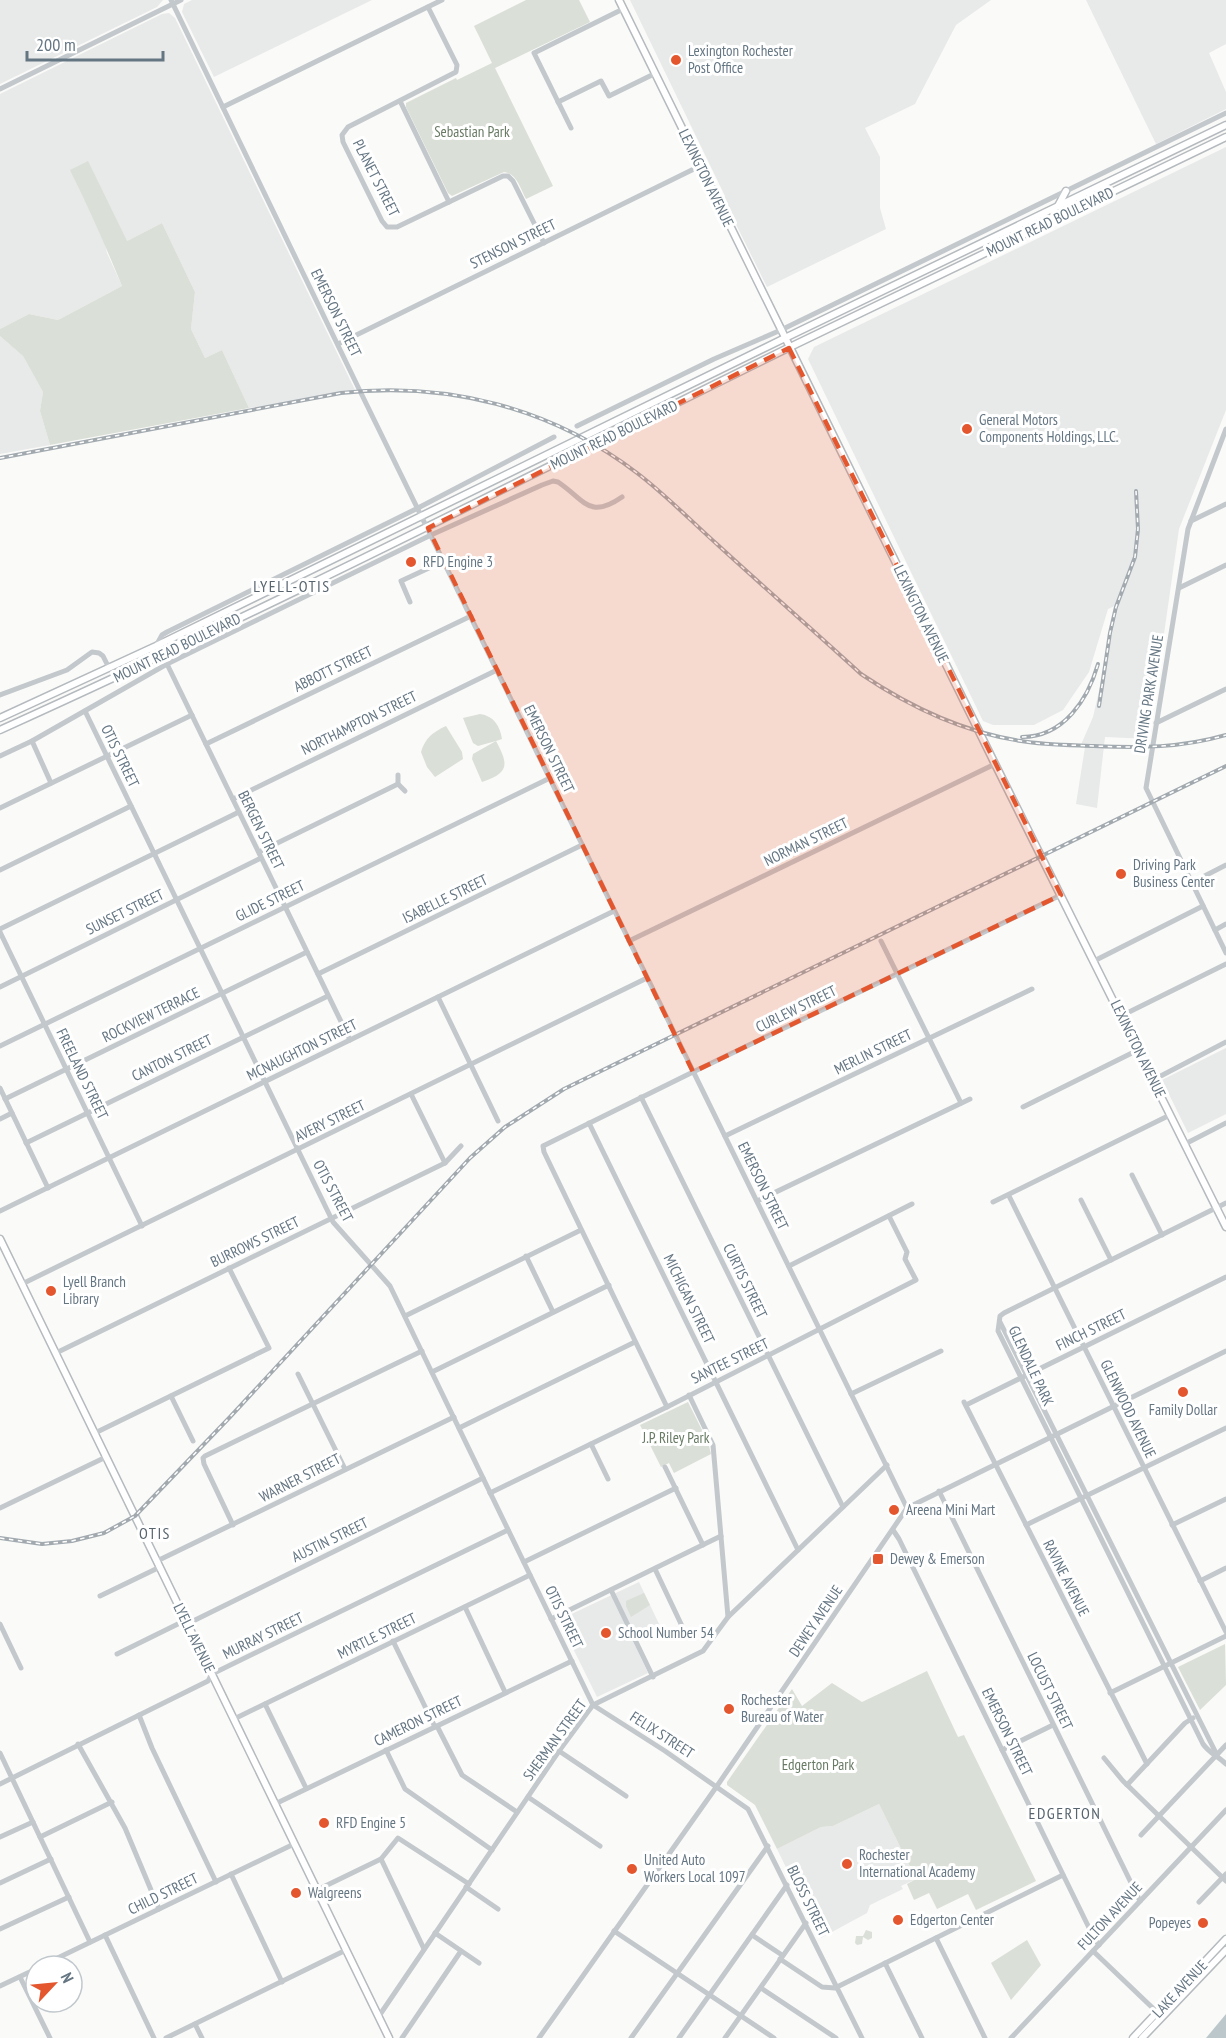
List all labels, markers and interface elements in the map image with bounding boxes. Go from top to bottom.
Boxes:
scale bar [27,24,164,62]
text: 200 m [36,33,76,56]
place label: Lexington Rochester Post Office [688,41,794,77]
marker: Lexington Rochester Post Office [669,53,683,67]
park label: Sebastian Park [434,122,510,141]
street label: LEXINGTON AVENUE [675,126,738,230]
street label: PLANET STREET [349,136,404,220]
street label: MOUNT READ BOULEVARD [983,182,1117,261]
street label: STENSON STREET [467,214,559,273]
street label: EMERSON STREET [307,266,366,360]
street label: MOUNT READ BOULEVARD [547,395,681,474]
place label: General Motors Components Holdings, LLC. [979,410,1119,446]
marker: General Motors Components Holdings, LLC. [960,422,974,436]
place label: RFD Engine 3 [423,552,493,571]
marker: RFD Engine 3 [404,555,418,569]
street label: LEXINGTON AVENUE [890,562,953,666]
district label: LYELL-OTIS [253,576,331,596]
street label: MOUNT READ BOULEVARD [110,608,244,687]
street label: DRIVING PARK AVENUE [1130,633,1167,755]
street label: ABBOTT STREET [290,641,376,696]
street label: NORTHAMPTON STREET [298,686,420,759]
street label: EMERSON STREET [520,702,579,796]
street label: OTIS STREET [97,721,144,790]
street label: BERGEN STREET [234,787,289,873]
street label: NORMAN STREET [761,813,851,870]
place label: Driving Park Business Center [1133,855,1215,891]
marker: Driving Park Business Center [1114,867,1128,881]
street label: ISABELLE STREET [399,870,491,927]
street label: GLIDE STREET [232,876,308,925]
street label: SUNSET STREET [83,884,167,939]
street label: CURLEW STREET [752,981,839,1036]
street label: ROCKVIEW TERRACE [99,983,203,1046]
street label: LEXINGTON AVENUE [1107,997,1170,1101]
street label: MCNAUGHTON STREET [244,1015,360,1084]
street label: MERLIN STREET [831,1024,915,1079]
street label: FREELAND STREET [52,1025,113,1123]
street label: CANTON STREET [128,1030,215,1085]
street label: AVERY STREET [291,1095,368,1146]
street label: EMERSON STREET [734,1139,793,1233]
street label: OTIS STREET [309,1157,358,1225]
street label: BURROWS STREET [207,1212,303,1271]
street label: CURTIS STREET [719,1240,772,1322]
street label: MICHIGAN STREET [660,1251,719,1347]
place label: Lyell Branch Library [63,1272,126,1308]
marker: Lyell Branch Library [44,1284,58,1298]
street label: FINCH STREET [1053,1304,1129,1355]
street label: GLENDALE PARK [1005,1323,1059,1409]
street label: SANTEE STREET [688,1333,772,1388]
street label: GLENWOOD AVENUE [1096,1356,1161,1461]
marker: Family Dollar [1176,1385,1190,1399]
place label: Family Dollar [1149,1400,1218,1419]
park label: J.P. Riley Park [642,1428,710,1447]
street label: WARNER STREET [256,1449,344,1506]
place label: Areena Mini Mart [906,1500,995,1519]
marker: Areena Mini Mart [887,1503,901,1517]
street label: AUSTIN STREET [288,1513,371,1566]
district label: OTIS [139,1523,171,1543]
street label: RAVINE AVENUE [1039,1536,1094,1619]
place label: Dewey & Emerson [890,1549,985,1568]
marker: Dewey & Emerson [871,1552,885,1566]
street label: DEWEY AVENUE [785,1581,846,1660]
street label: OTIS STREET [541,1582,588,1651]
street label: LYELL AVENUE [169,1600,219,1676]
street label: MURRAY STREET [219,1608,306,1663]
street label: MYRTLE STREET [334,1608,420,1663]
place label: School Number 54 [618,1623,714,1642]
marker: School Number 54 [599,1626,613,1640]
street label: LOCUST STREET [1023,1649,1078,1733]
street label: EMERSON STREET [978,1685,1037,1779]
place label: Rochester Bureau of Water [741,1690,824,1726]
street label: CAMERON STREET [371,1691,465,1750]
street label: SHERMAN STREET [519,1695,591,1784]
marker: Rochester Bureau of Water [722,1702,736,1716]
street label: FELIX STREET [627,1707,698,1762]
park label: Edgerton Park [782,1755,854,1774]
district label: EDGERTON [1029,1803,1101,1823]
place label: RFD Engine 5 [336,1813,406,1832]
marker: RFD Engine 5 [317,1816,331,1830]
place label: Rochester International Academy [859,1845,975,1881]
place label: United Auto Workers Local 1097 [644,1850,745,1886]
marker: Rochester International Academy [840,1857,854,1871]
marker: United Auto Workers Local 1097 [625,1862,639,1876]
street label: BLOSS STREET [783,1862,834,1940]
street label: CHILD STREET [125,1868,201,1919]
street label: FULTON AVENUE [1073,1878,1146,1954]
place label: Walgreens [308,1883,362,1902]
marker: Walgreens [289,1886,303,1900]
place label: Edgerton Center [910,1910,995,1929]
marker: Edgerton Center [891,1913,905,1927]
place label: Popeyes [1149,1913,1191,1932]
marker: Popeyes [1196,1916,1210,1930]
north arrow [24,1954,84,2014]
street label: LAKE AVENUE [1148,1956,1211,2022]
text: N [57,1969,78,1986]

